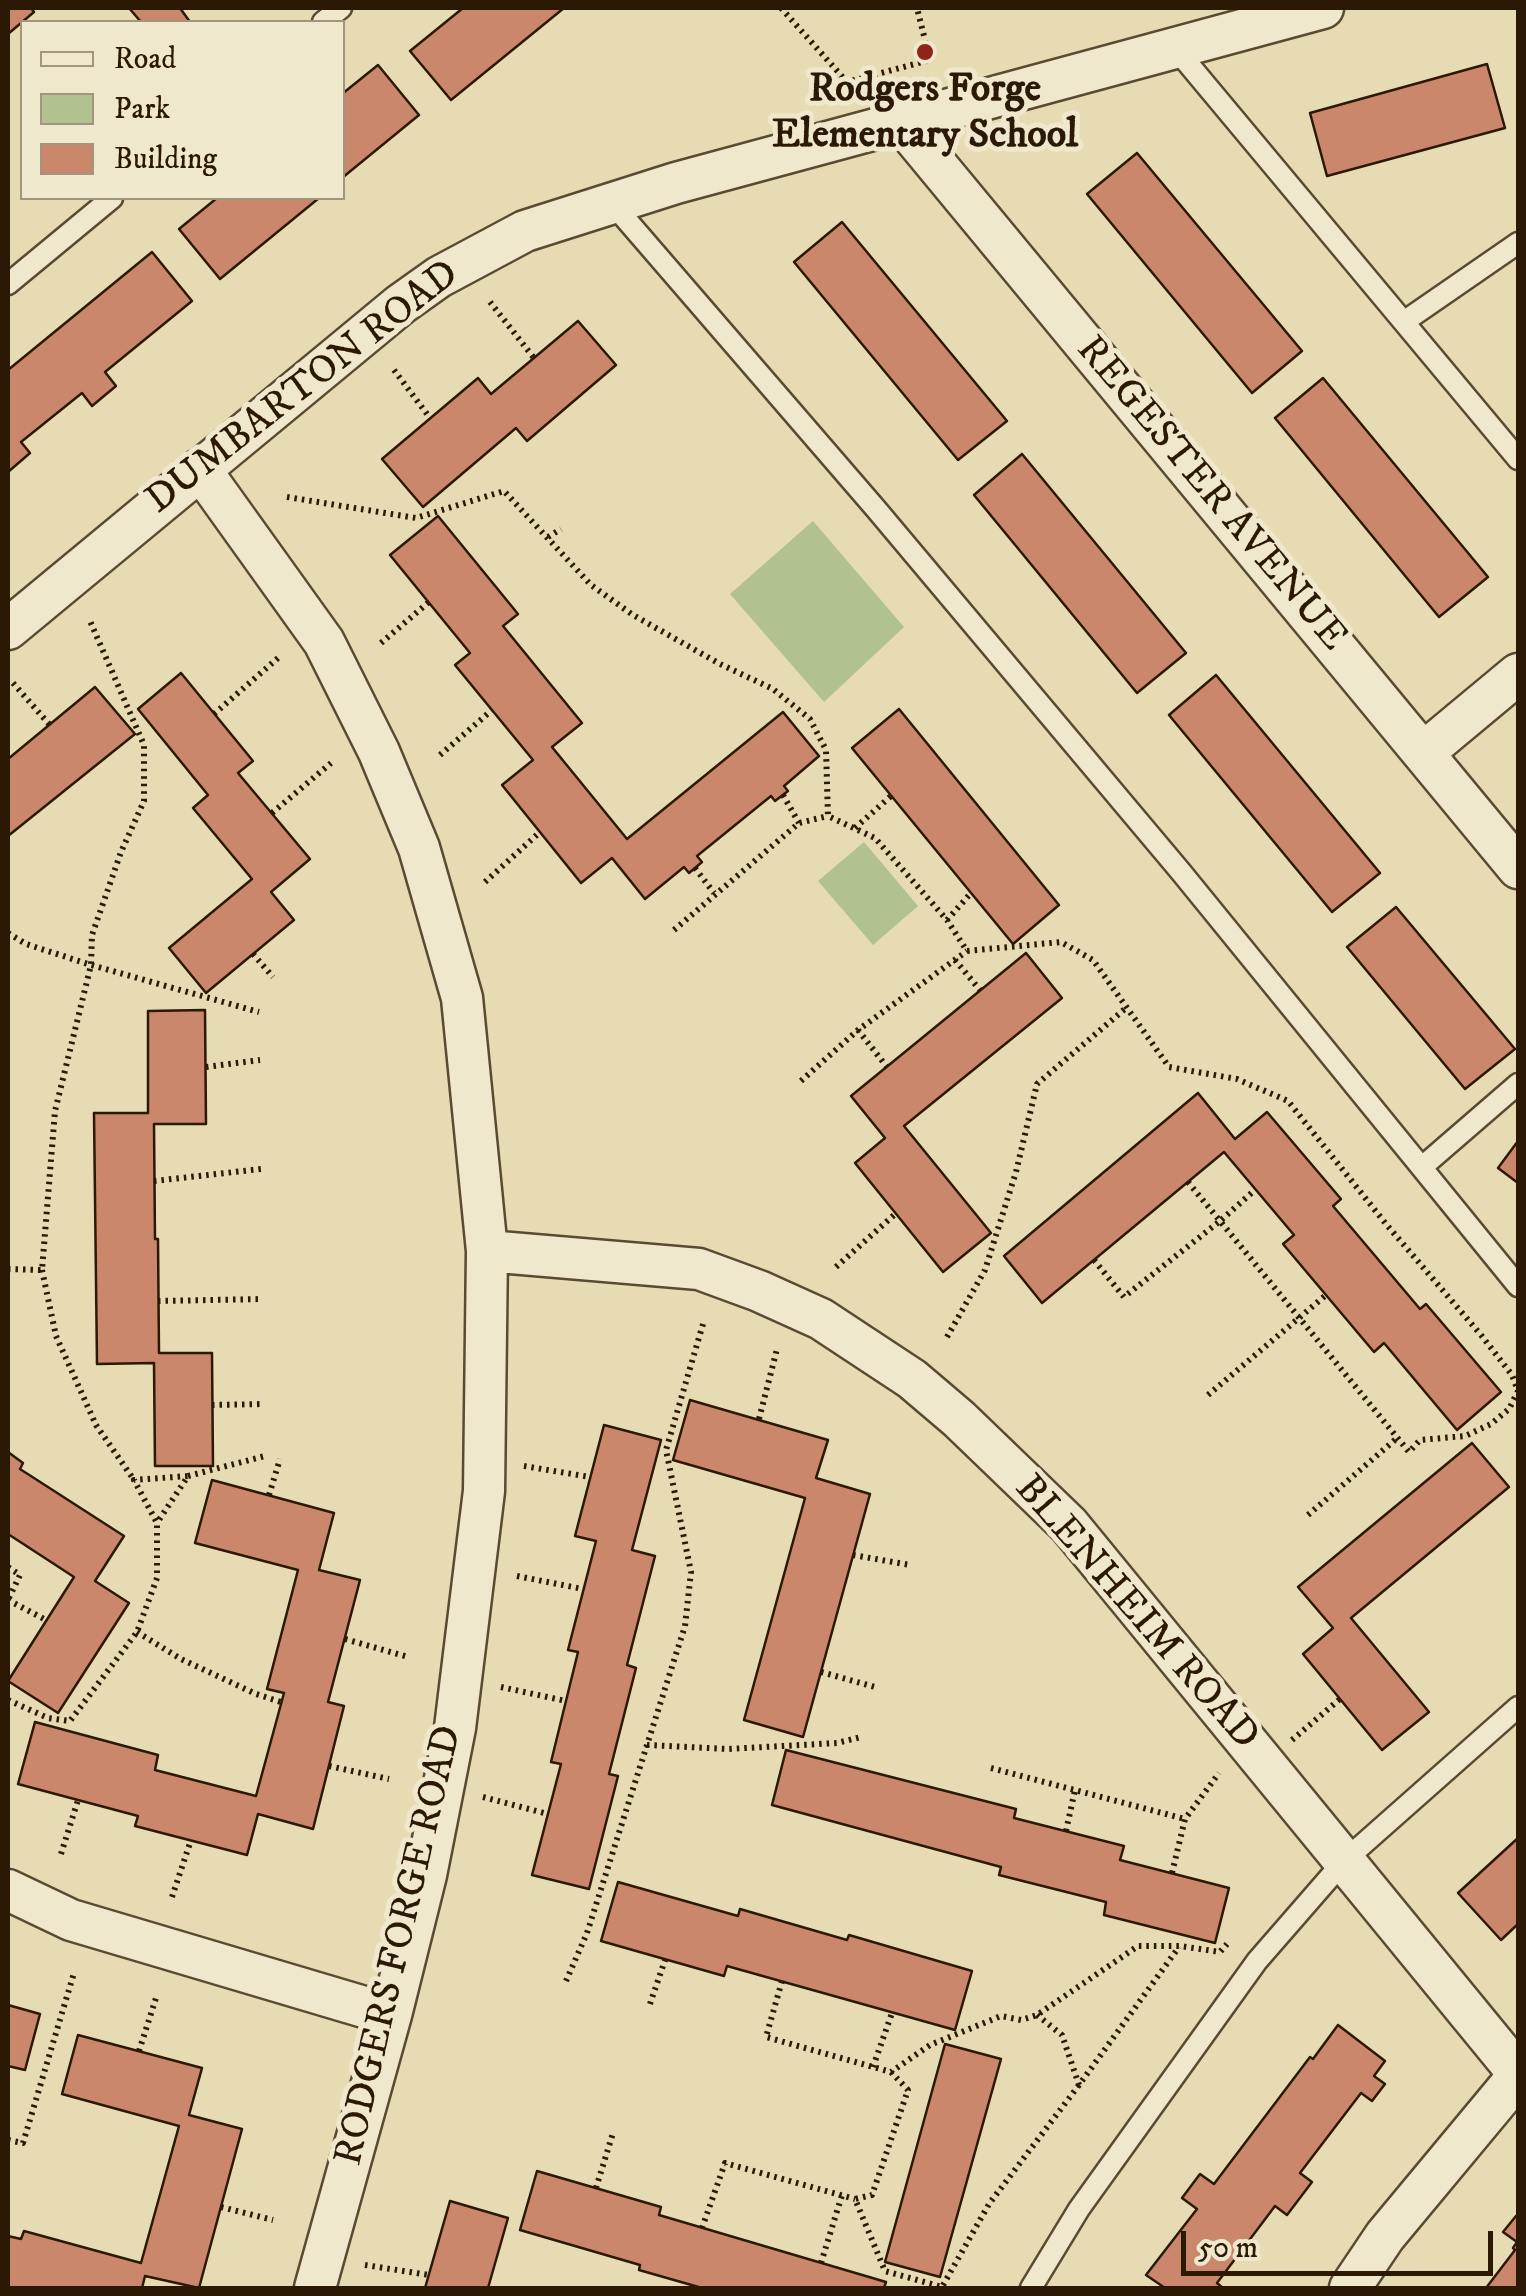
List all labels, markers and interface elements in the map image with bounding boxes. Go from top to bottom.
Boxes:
legend [20,20,345,200]
text: Road [114,41,176,78]
marker: Rodgers Forge Elementary School [914,41,936,63]
place label: Rodgers Forge Elementary School [772,68,1078,162]
text: Park [114,91,170,128]
text: Building [114,141,217,178]
street label: DUMBARTON ROAD [138,252,470,526]
street label: REGESTER AVENUE [1064,328,1356,662]
street label: BLENHEIM ROAD [1003,1467,1267,1761]
street label: RODGERS FORGE ROAD [327,1722,475,2170]
scale bar [1186,2211,1498,2273]
text: 50 m [1198,2230,1258,2267]

